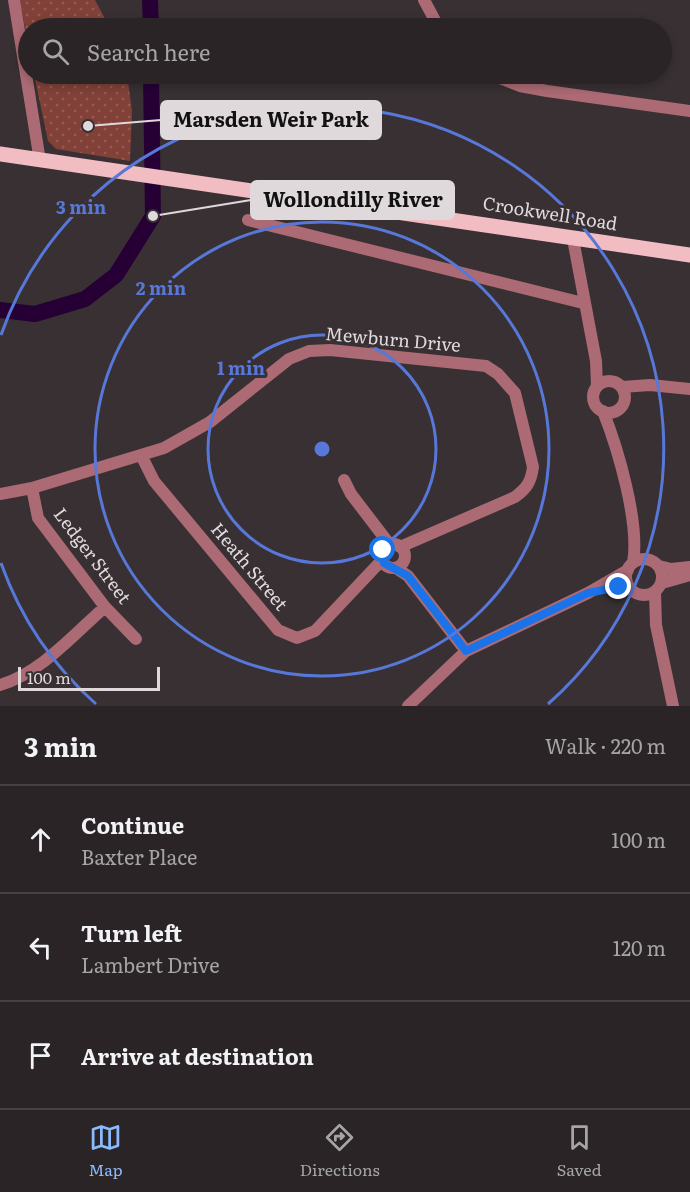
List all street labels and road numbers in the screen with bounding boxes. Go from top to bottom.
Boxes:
street label: Crookwell Road [481,189,620,236]
street label: Mewburn Drive [324,319,462,358]
street label: Ledger Street [48,501,139,609]
street label: Heath Street [205,516,296,617]

